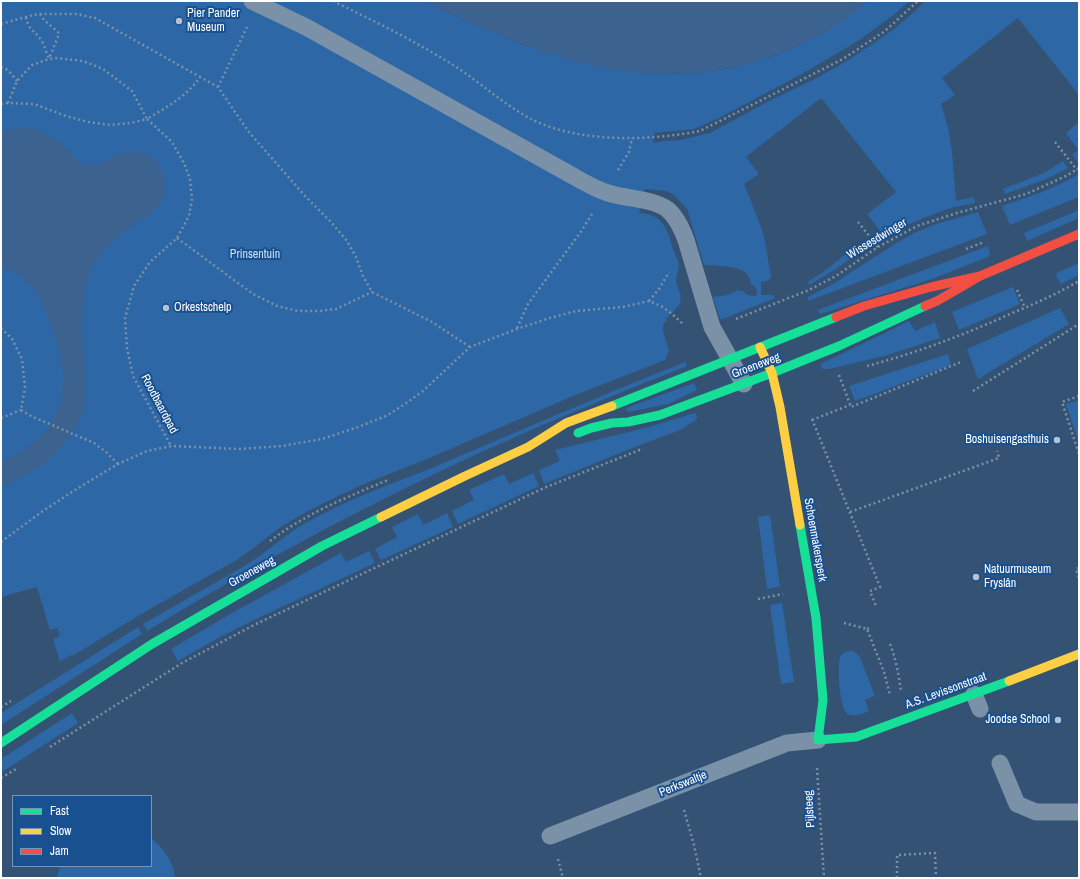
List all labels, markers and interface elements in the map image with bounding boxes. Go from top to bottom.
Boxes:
place label: Pier Pander Museum [187,7,240,35]
marker: Pier Pander Museum [174,16,184,26]
street label: Wissesdwinger [844,216,910,262]
park label: Prinsentuin [230,248,280,262]
place label: Orkestschelp [174,301,231,315]
marker: Orkestschelp [161,303,171,313]
street label: Groeneweg [730,350,782,382]
street label: Roodbaardpad [137,372,181,436]
place label: Boshuisengasthuis [965,433,1049,447]
marker: Boshuisengasthuis [1052,435,1062,445]
street label: Schoenmakersperk [801,497,829,583]
street label: Groeneweg [226,553,278,591]
place label: Natuurmuseum Fryslân [984,563,1051,591]
marker: Natuurmuseum Fryslân [971,572,981,582]
street label: A.S. Levissonstraat [903,670,989,712]
place label: Joodse School [985,713,1050,727]
marker: Joodse School [1053,715,1063,725]
street label: Perkswaltje [657,768,709,800]
street label: Pijlsteeg [802,790,818,828]
legend [12,795,152,867]
text: Fast [50,803,69,819]
text: Slow [50,823,71,839]
text: Jam [50,843,69,859]

